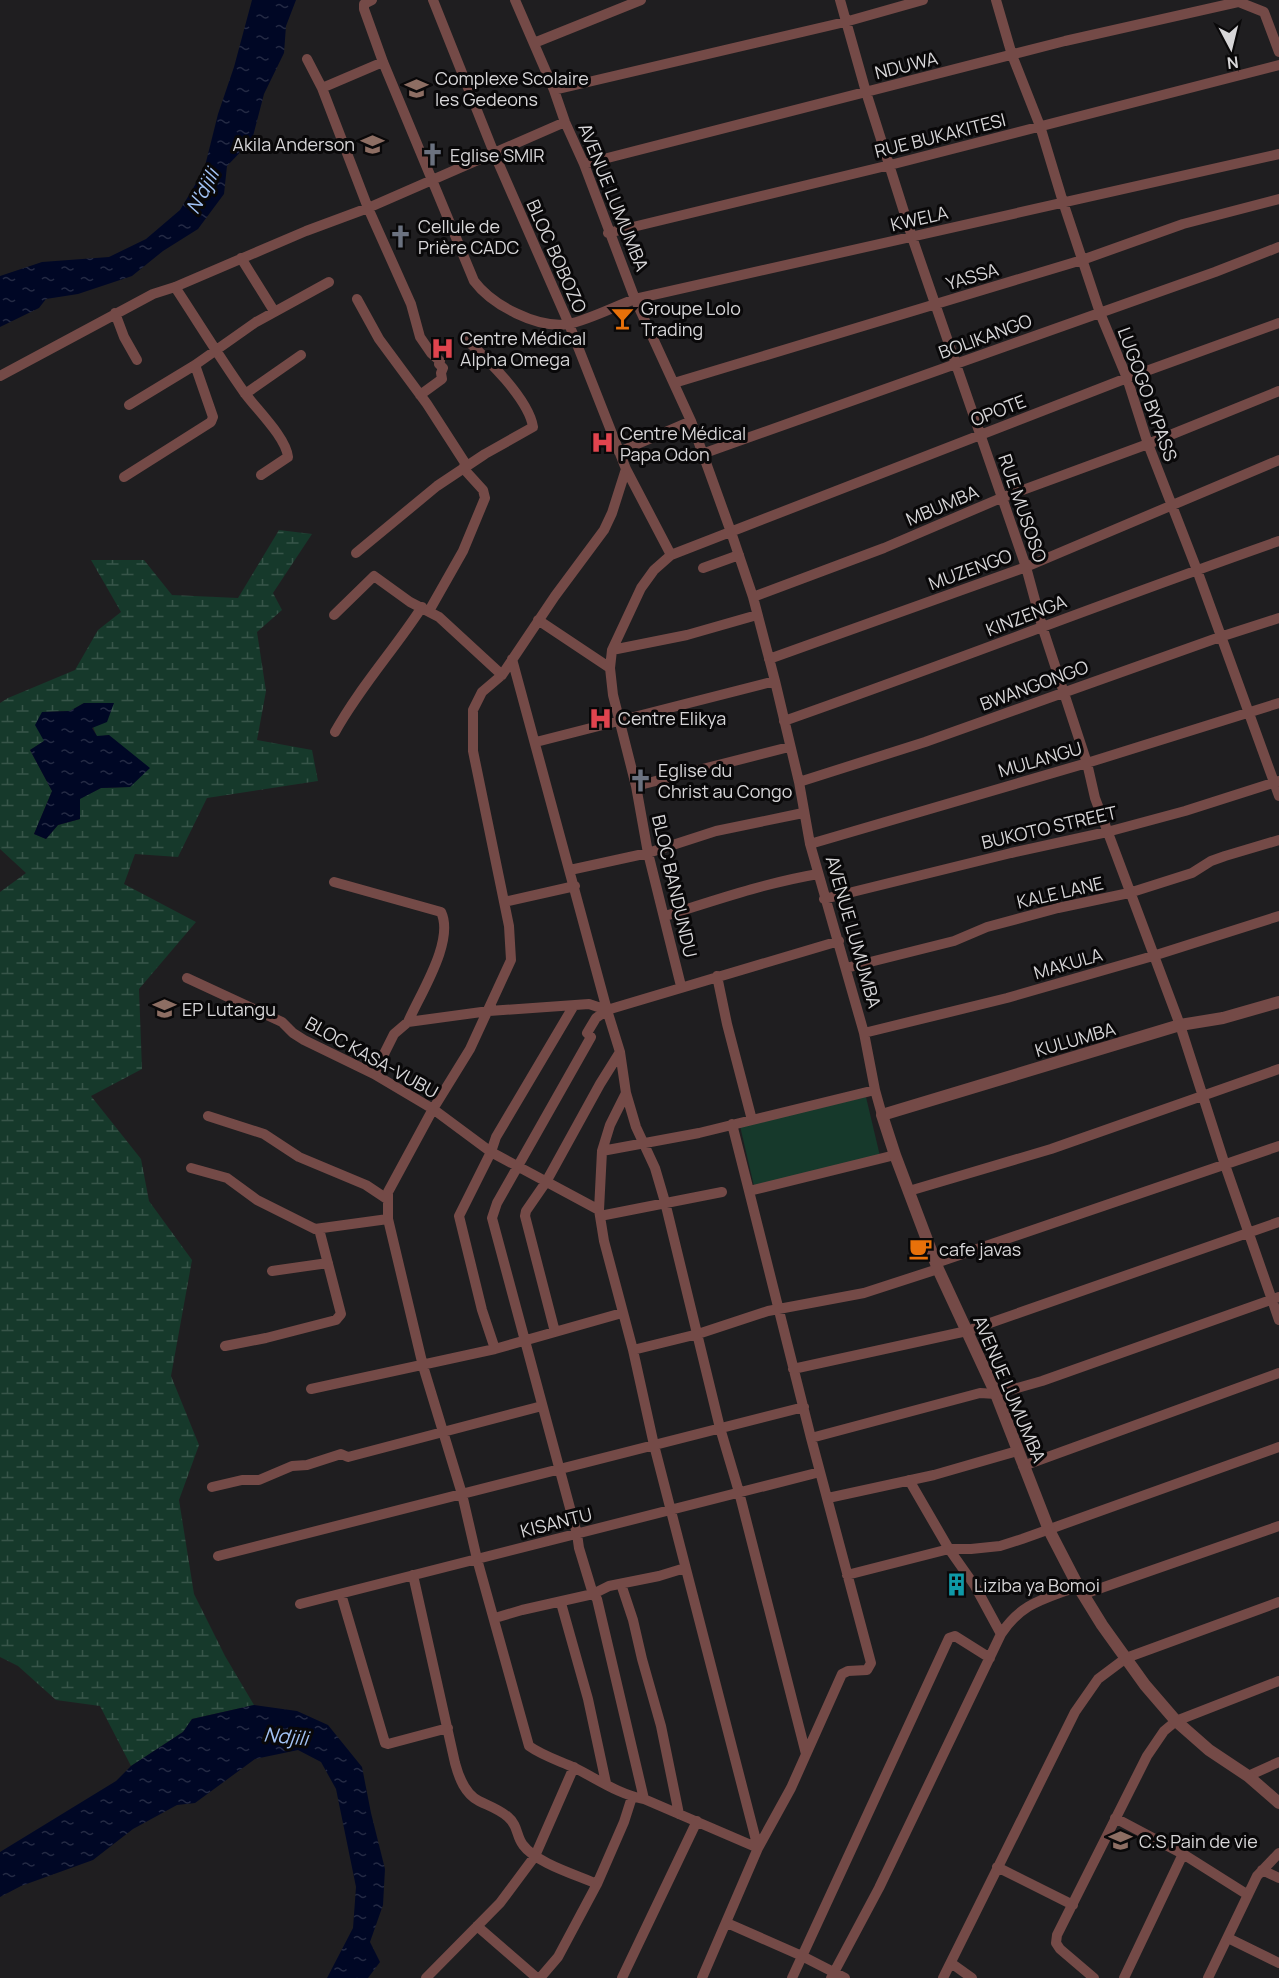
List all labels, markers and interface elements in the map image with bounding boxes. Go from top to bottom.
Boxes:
north arrow [1201,18,1261,78]
street label: NDUWA [872,45,941,84]
text: N [1226,51,1240,75]
place label: Complexe Scolaire les Gedeons [435,66,589,111]
school or university icon: Complexe Scolaire les Gedeons [404,75,430,101]
street label: RUE BUKAKITESI [872,107,1008,163]
street label: AVENUE LUMUMBA [573,120,655,275]
school or university icon: Akila Anderson [360,131,386,157]
place label: Akila Anderson [233,132,355,156]
church icon: Eglise SMIR [419,142,445,168]
place label: Eglise SMIR [450,143,545,167]
water label: N'djili [179,162,226,218]
street label: BLOC BOBOZO [521,196,593,316]
street label: KWELA [888,200,951,236]
place label: Cellule de Prière CADC [418,214,520,259]
church icon: Cellule de Prière CADC [387,223,413,249]
street label: YASSA [943,257,1002,295]
place label: Groupe Lolo Trading [641,296,741,341]
bar icon: Groupe Lolo Trading [610,305,636,331]
street label: BOLIKANGO [935,308,1035,364]
street label: LUGOGO BYPASS [1113,324,1183,464]
place label: Centre Médical Alpha Omega [460,326,586,371]
hospital icon: Centre Médical Alpha Omega [429,335,455,361]
street label: OPOTE [967,388,1029,432]
place label: Centre Médical Papa Odon [620,421,746,466]
hospital icon: Centre Médical Papa Odon [589,430,615,456]
street label: RUE MUSOSO [993,451,1053,565]
street label: MBUMBA [902,479,982,531]
street label: MUZENGO [925,543,1015,595]
street label: KINZENGA [982,588,1070,641]
street label: BWANGONGO [977,654,1091,716]
hospital icon: Centre Elikya [587,705,613,731]
place label: Centre Elikya [618,706,726,730]
street label: MULANGU [995,736,1085,782]
place label: Eglise du Christ au Congo [658,758,792,803]
church icon: Eglise du Christ au Congo [627,767,653,793]
street label: BUKOTO STREET [979,800,1119,854]
street label: BLOC BANDUNDU [647,812,703,960]
street label: AVENUE LUMUMBA [821,853,887,1011]
street label: KALE LANE [1014,870,1106,914]
street label: MAKULA [1031,942,1106,984]
school or university icon: EP Lutangu [151,996,177,1022]
place label: EP Lutangu [182,997,276,1021]
street label: BLOC KASA-VUBU [301,1011,443,1103]
street label: KULUMBA [1032,1016,1119,1062]
cafe icon: cafe javas [908,1236,934,1262]
place label: cafe javas [939,1237,1021,1261]
street label: AVENUE LUMUMBA [968,1312,1052,1467]
street label: KISANTU [518,1502,594,1542]
building icon: Liziba ya Bomoi [943,1572,969,1598]
place label: Liziba ya Bomoi [974,1573,1100,1597]
water label: Ndjili [262,1720,312,1752]
school or university icon: C.S Pain de vie [1108,1828,1134,1854]
place label: C.S Pain de vie [1139,1829,1258,1853]

